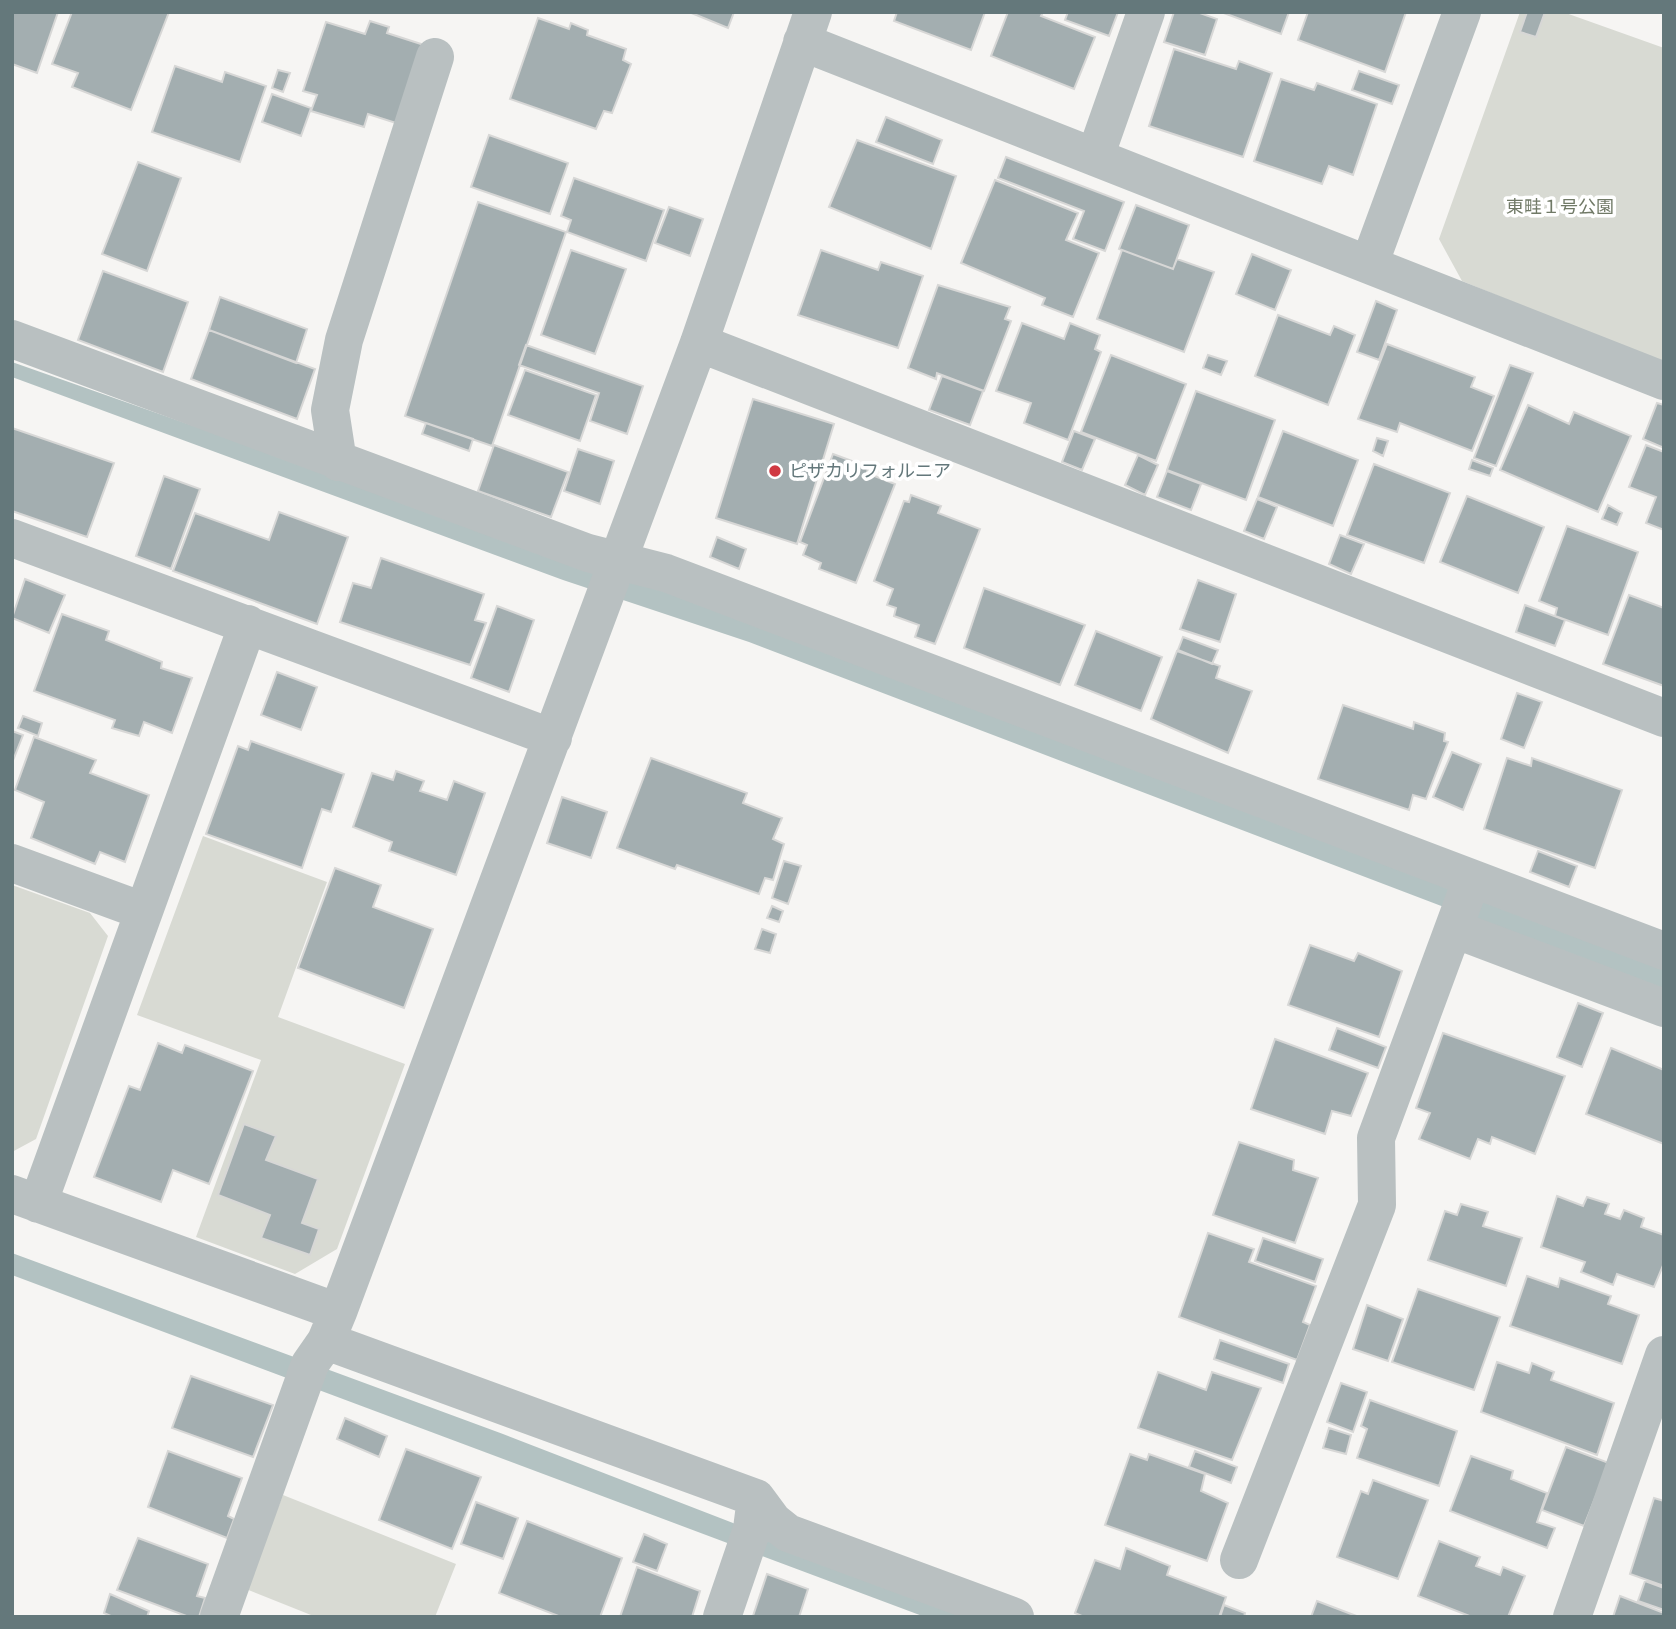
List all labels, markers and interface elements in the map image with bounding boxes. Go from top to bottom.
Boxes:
park label: 東畦１号公園 [1506,197,1614,217]
place label: ピザカリフォルニア [789,461,951,481]
marker: ピザカリフォルニア [767,463,783,479]

